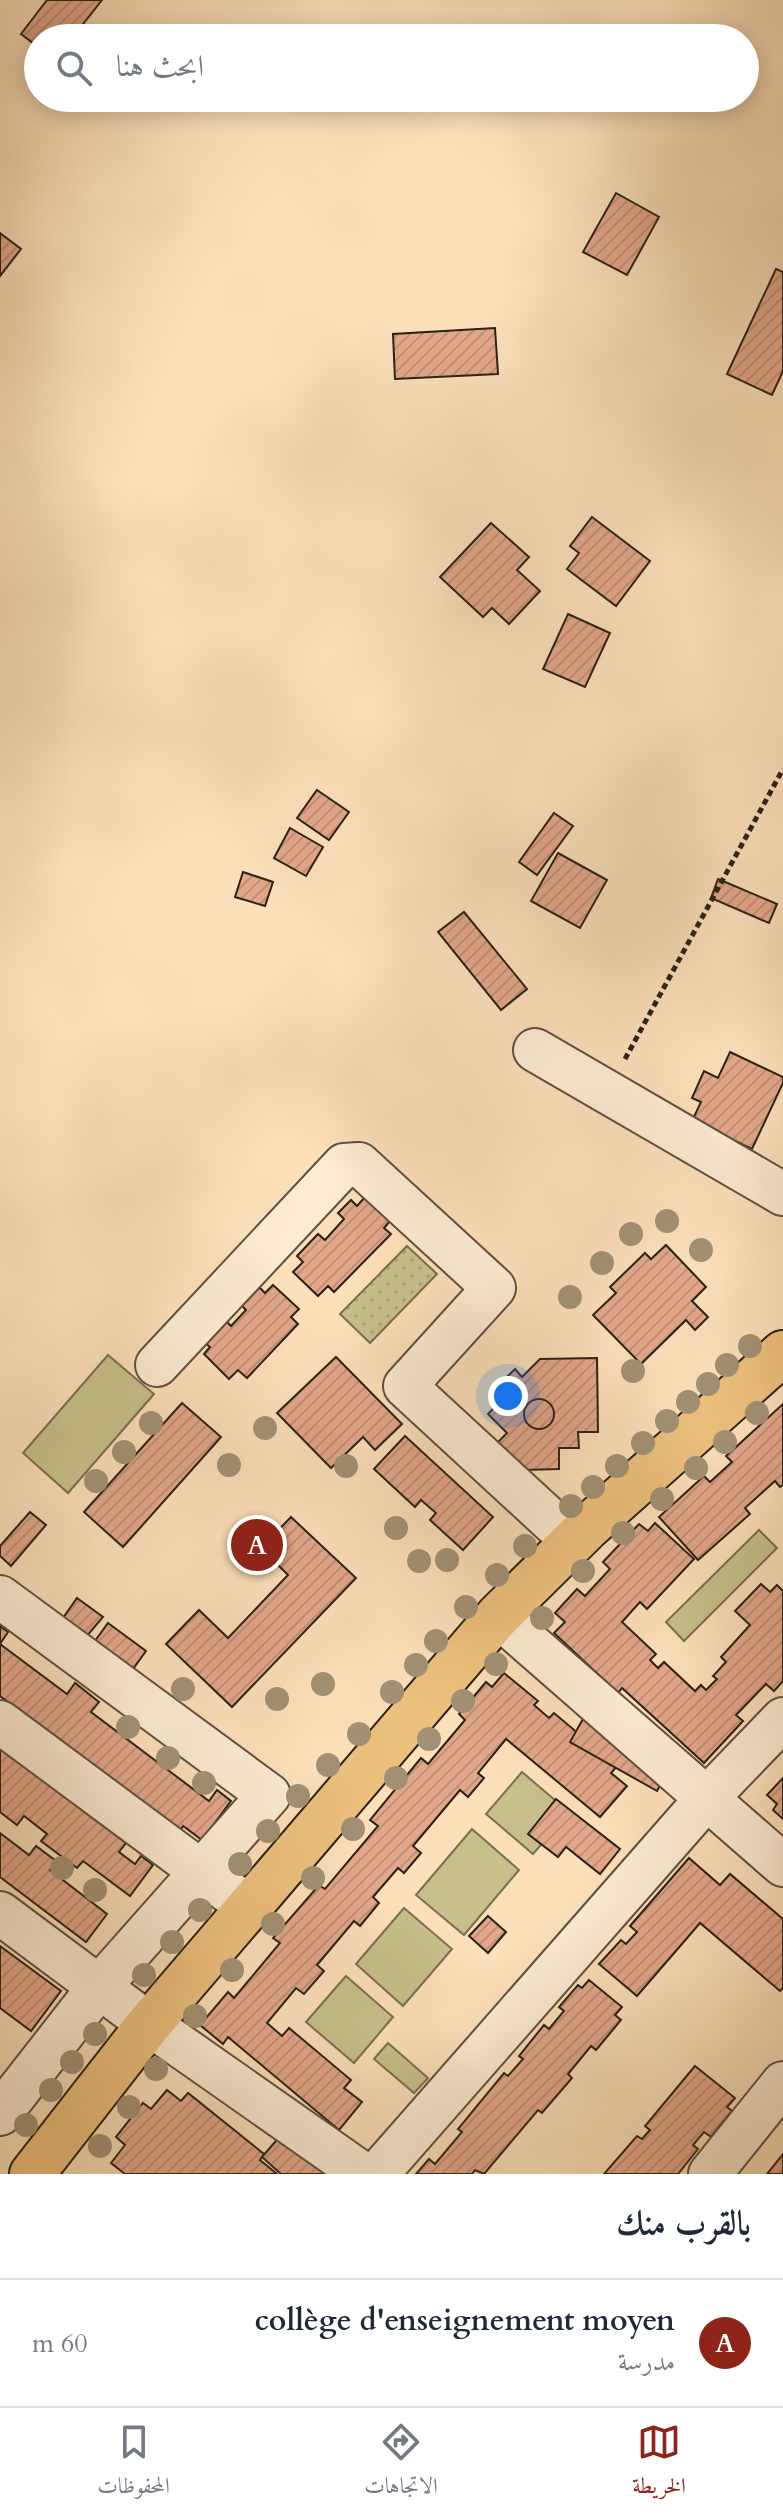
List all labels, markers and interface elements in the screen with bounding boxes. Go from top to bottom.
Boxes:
search box [24,24,759,112]
icon: search [52,46,96,90]
text: ابحث هنا [116,46,204,87]
your location [488,1376,528,1416]
pin: A [231,1515,283,1575]
text: بالقرب منك [616,2200,751,2246]
text: collège d'enseignement moyen [254,2300,675,2341]
text: 60 m [32,2326,88,2361]
text: A [715,2326,735,2361]
text: مدرسة [618,2344,675,2379]
tab: المحفوظات [97,2420,170,2507]
tab: الاتجاهات [364,2420,438,2507]
tab: الخريطة [632,2420,686,2507]

